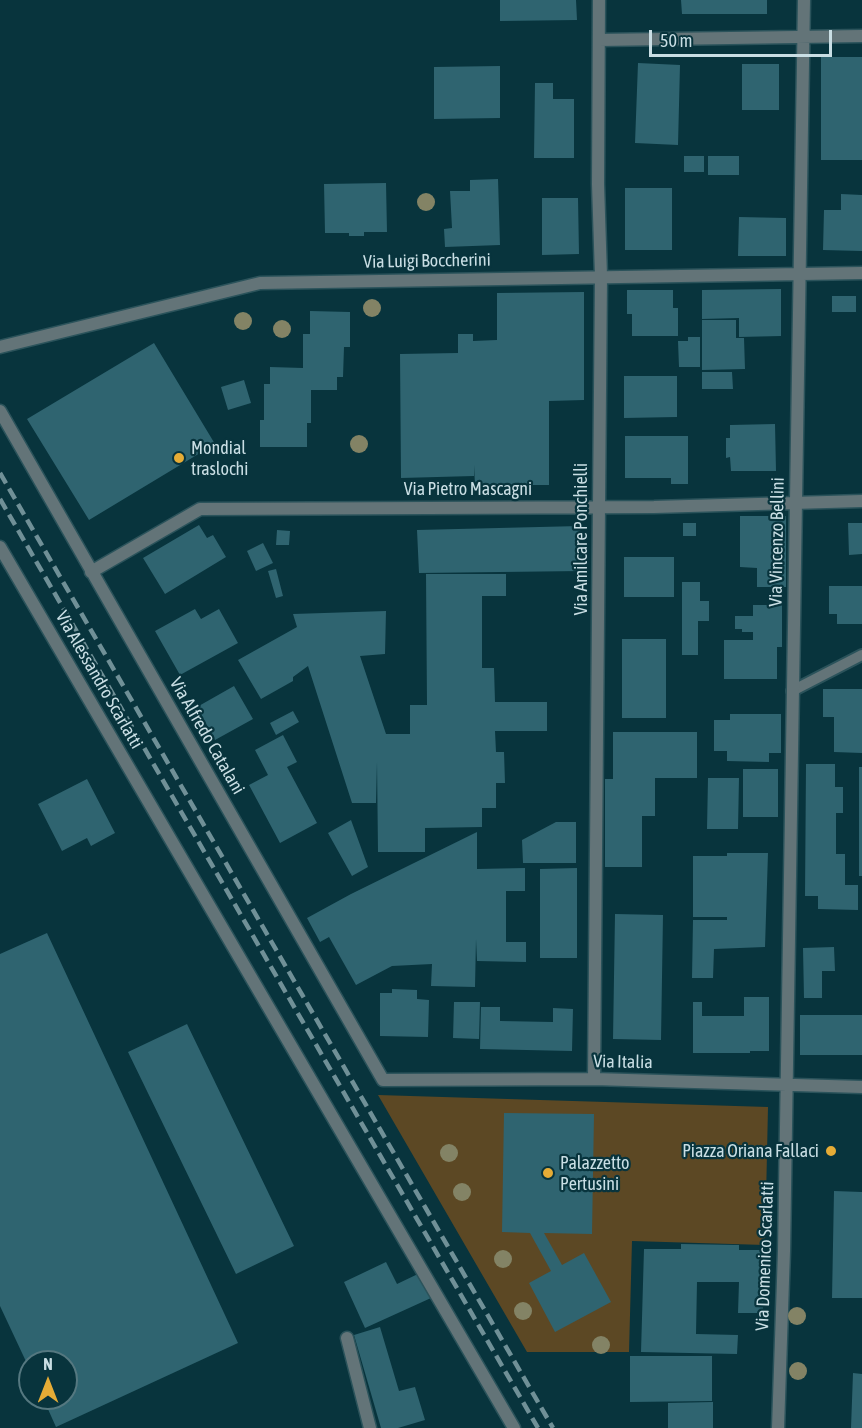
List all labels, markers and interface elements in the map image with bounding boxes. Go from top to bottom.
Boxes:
scale bar [652,18,835,56]
text: 50 m [660,30,692,51]
street label: Via Luigi Boccherini [363,249,491,273]
place label: Mondial traslochi [191,437,248,480]
marker: Mondial traslochi [172,451,186,465]
street label: Via Amilcare Ponchielli [570,463,592,615]
street label: Via Vincenzo Bellini [765,477,789,607]
street label: Via Pietro Mascagni [404,478,532,500]
street label: Via Alessandro Scarlatti [51,607,147,753]
street label: Via Alfredo Catalani [165,674,249,798]
street label: Via Italia [593,1051,653,1073]
place label: Piazza Oriana Fallaci [682,1140,819,1162]
marker: Piazza Oriana Fallaci [824,1144,838,1158]
place label: Palazzetto Pertusini [560,1152,630,1194]
marker: Palazzetto Pertusini [541,1166,555,1180]
street label: Via Domenico Scarlatti [752,1181,778,1331]
north arrow [18,1350,78,1410]
text: N [43,1355,53,1373]

